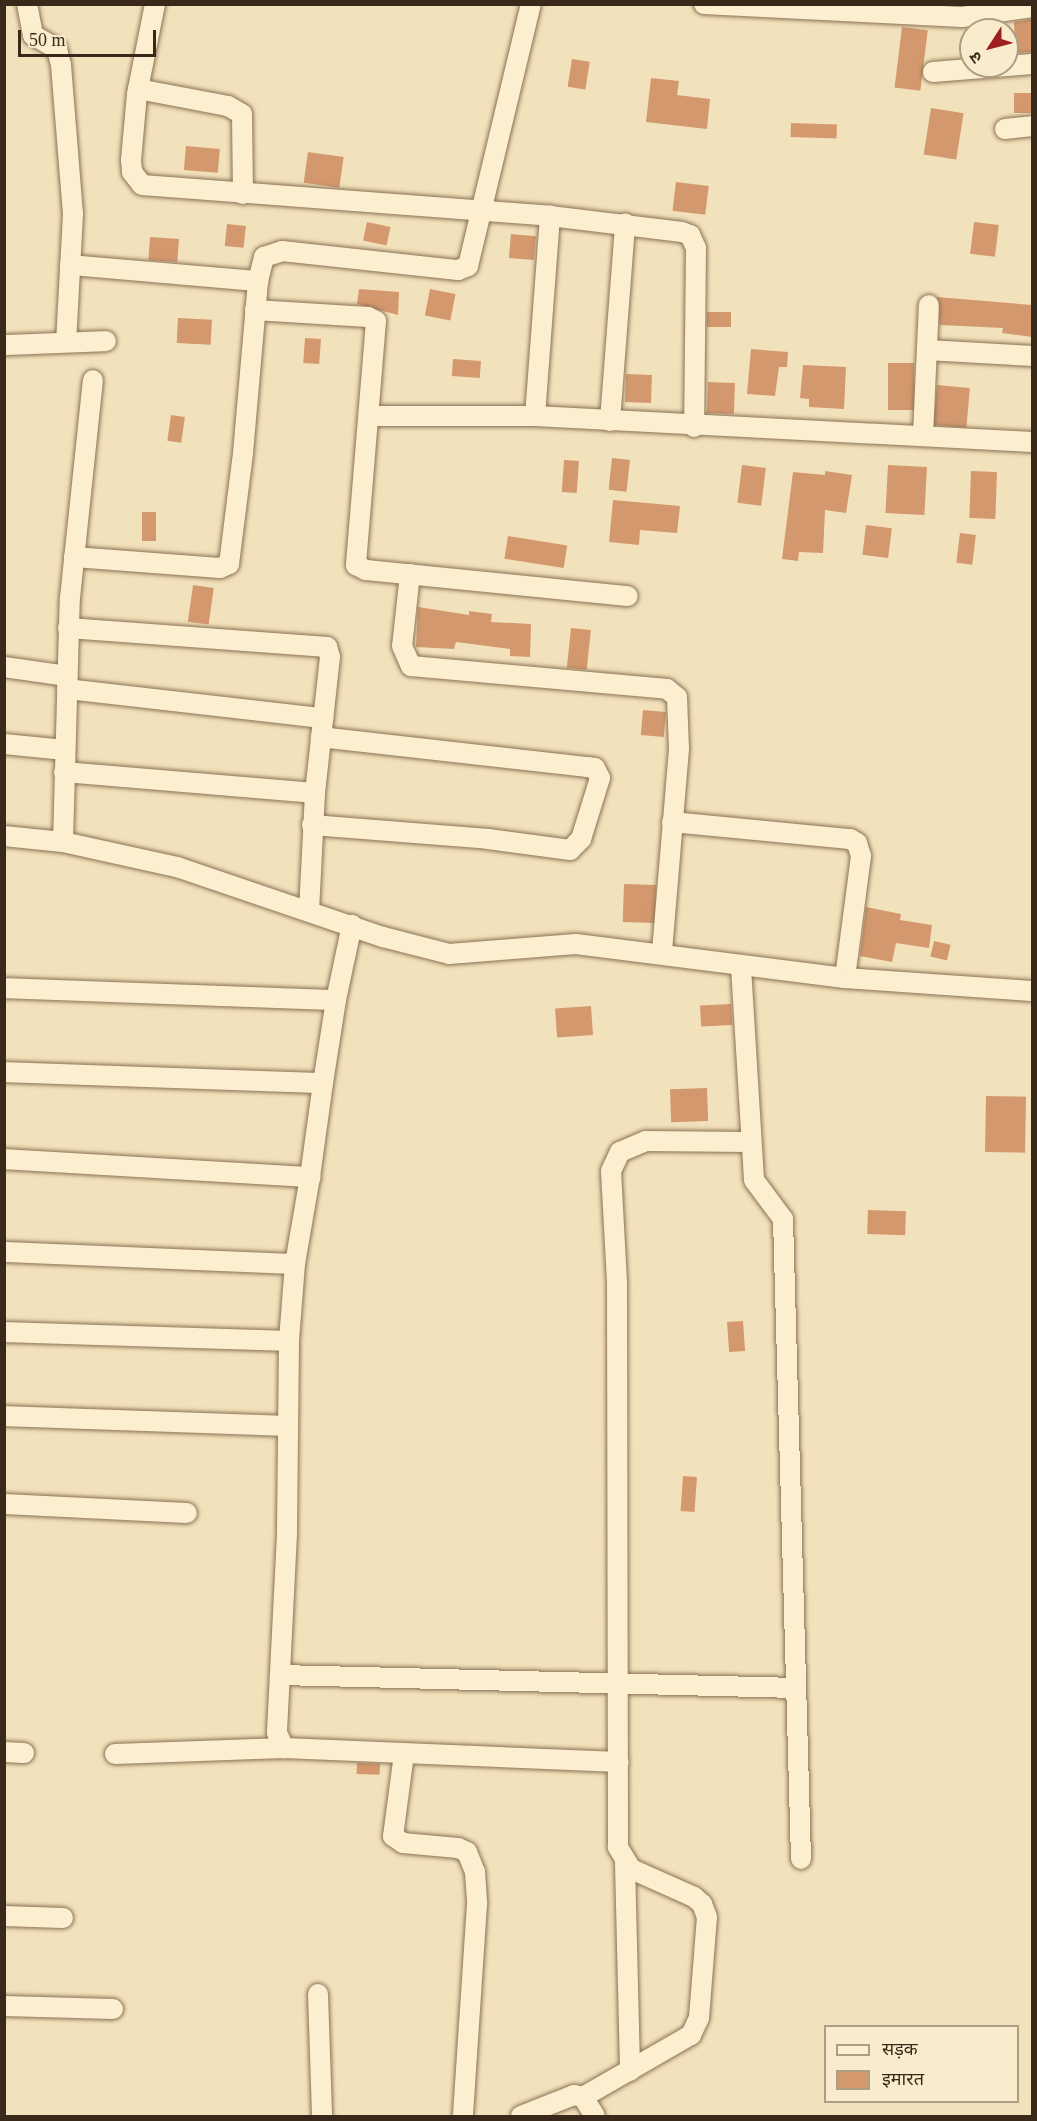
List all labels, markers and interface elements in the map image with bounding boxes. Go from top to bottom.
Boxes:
scale bar [21,18,159,56]
north arrow [959,18,1019,78]
text: 50 m [29,30,66,50]
text: उ [966,49,985,66]
legend [824,2025,1019,2103]
text: सड़क [882,2039,918,2059]
text: इमारत [882,2069,924,2089]

